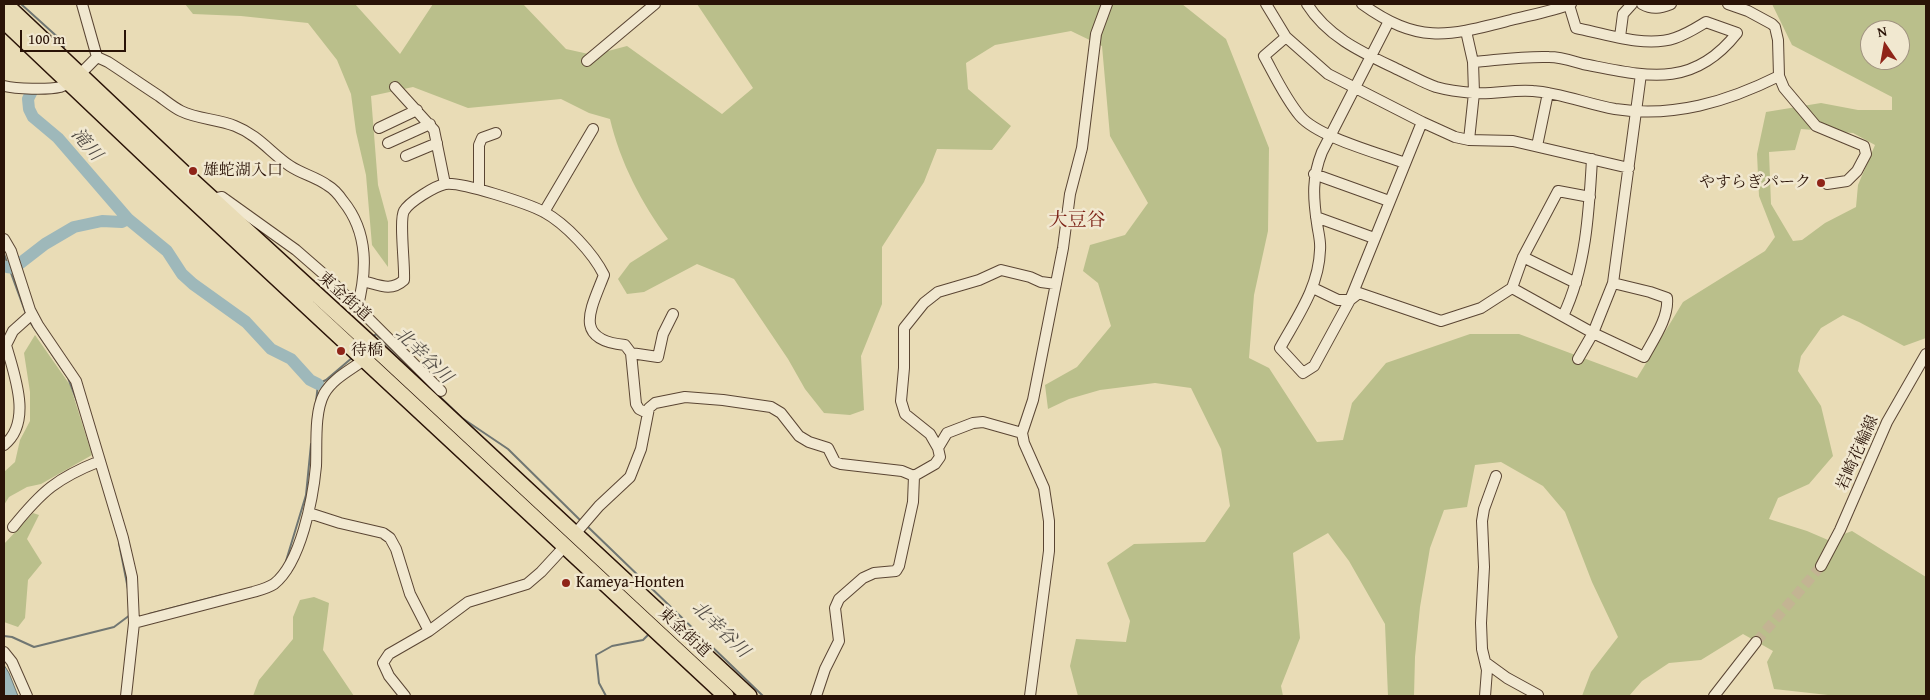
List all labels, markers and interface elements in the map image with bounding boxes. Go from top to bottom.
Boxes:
scale bar [22,20,129,52]
north arrow [1860,20,1910,70]
text: N [1875,21,1889,42]
text: 100 m [28,28,65,49]
water label: 滝川 [66,124,106,166]
place label: 雄蛇湖入口 [203,161,283,181]
marker: 雄蛇湖入口 [187,165,199,177]
place label: やすらぎパーク [1699,173,1811,193]
marker: やすらぎパーク [1815,177,1827,189]
district label: 大豆谷 [1049,210,1105,232]
street label: 東金街道 [314,268,374,326]
water label: 北幸谷川 [390,323,456,389]
place label: 待橋 [351,341,383,361]
marker: 待橋 [335,345,347,357]
street label: 岩崎花輪線 [1833,413,1883,493]
place label: Kameya-Honten [576,573,684,593]
marker: Kameya-Honten [560,577,572,589]
water label: 北幸谷川 [687,597,753,663]
street label: 東金街道 [654,604,714,662]

